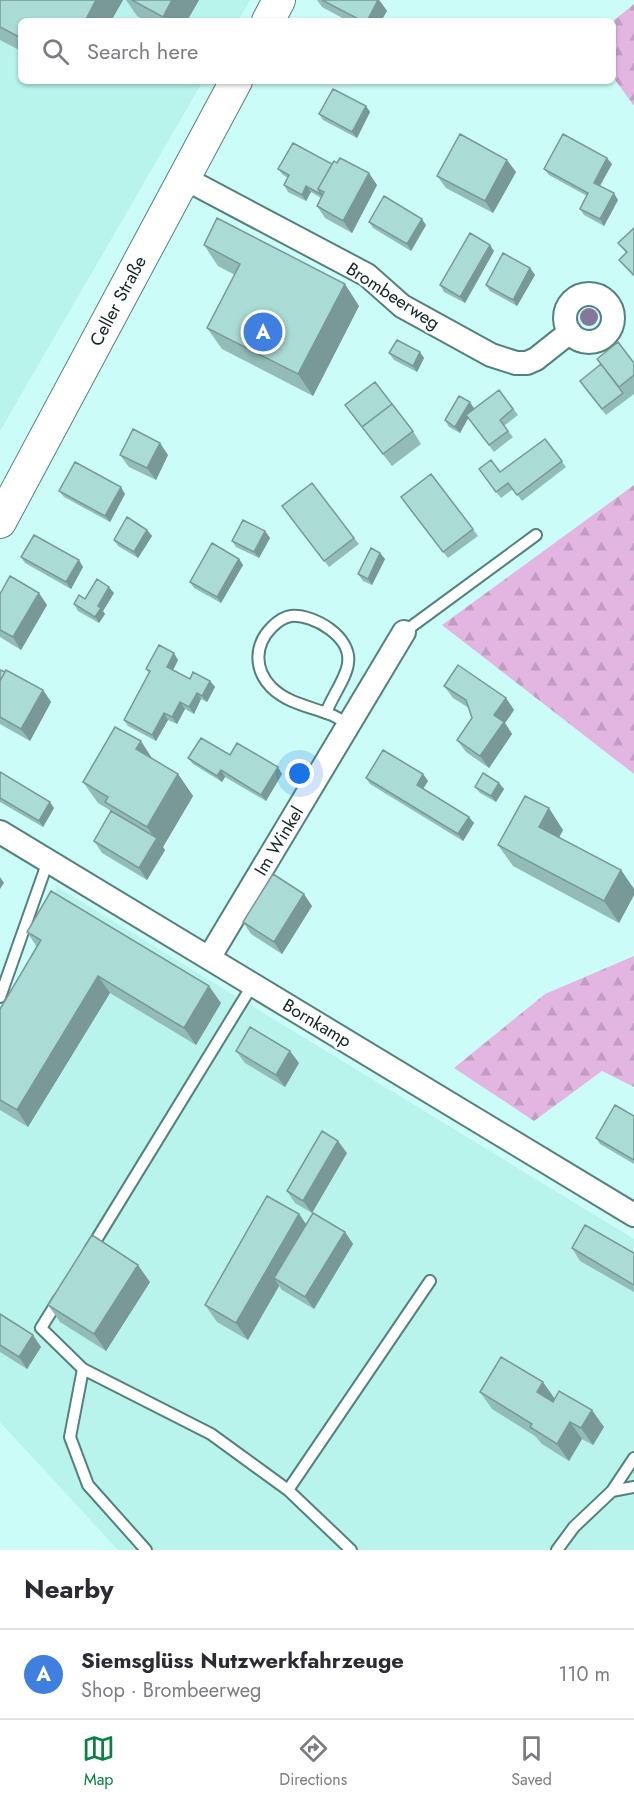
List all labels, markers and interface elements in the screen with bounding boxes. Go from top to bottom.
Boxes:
search box [18,18,616,84]
icon: search [39,35,72,68]
text: Search here [87,35,198,67]
street label: Celler Straße [83,251,153,351]
street label: Brombeerweg [341,256,445,336]
pin: A [244,310,282,354]
your location [285,759,314,788]
street label: Im Winkel [248,801,310,881]
street label: Bornkamp [278,992,356,1054]
text: Nearby [24,1570,113,1608]
text: Siemsglüss Nutzwerkfahrzeuge [81,1644,404,1676]
text: A [36,1660,51,1689]
text: 110 m [558,1660,610,1689]
text: Shop · Brombeerweg [81,1676,261,1705]
tab: Map [82,1732,115,1791]
tab: Directions [279,1732,347,1791]
tab: Saved [511,1732,552,1791]

